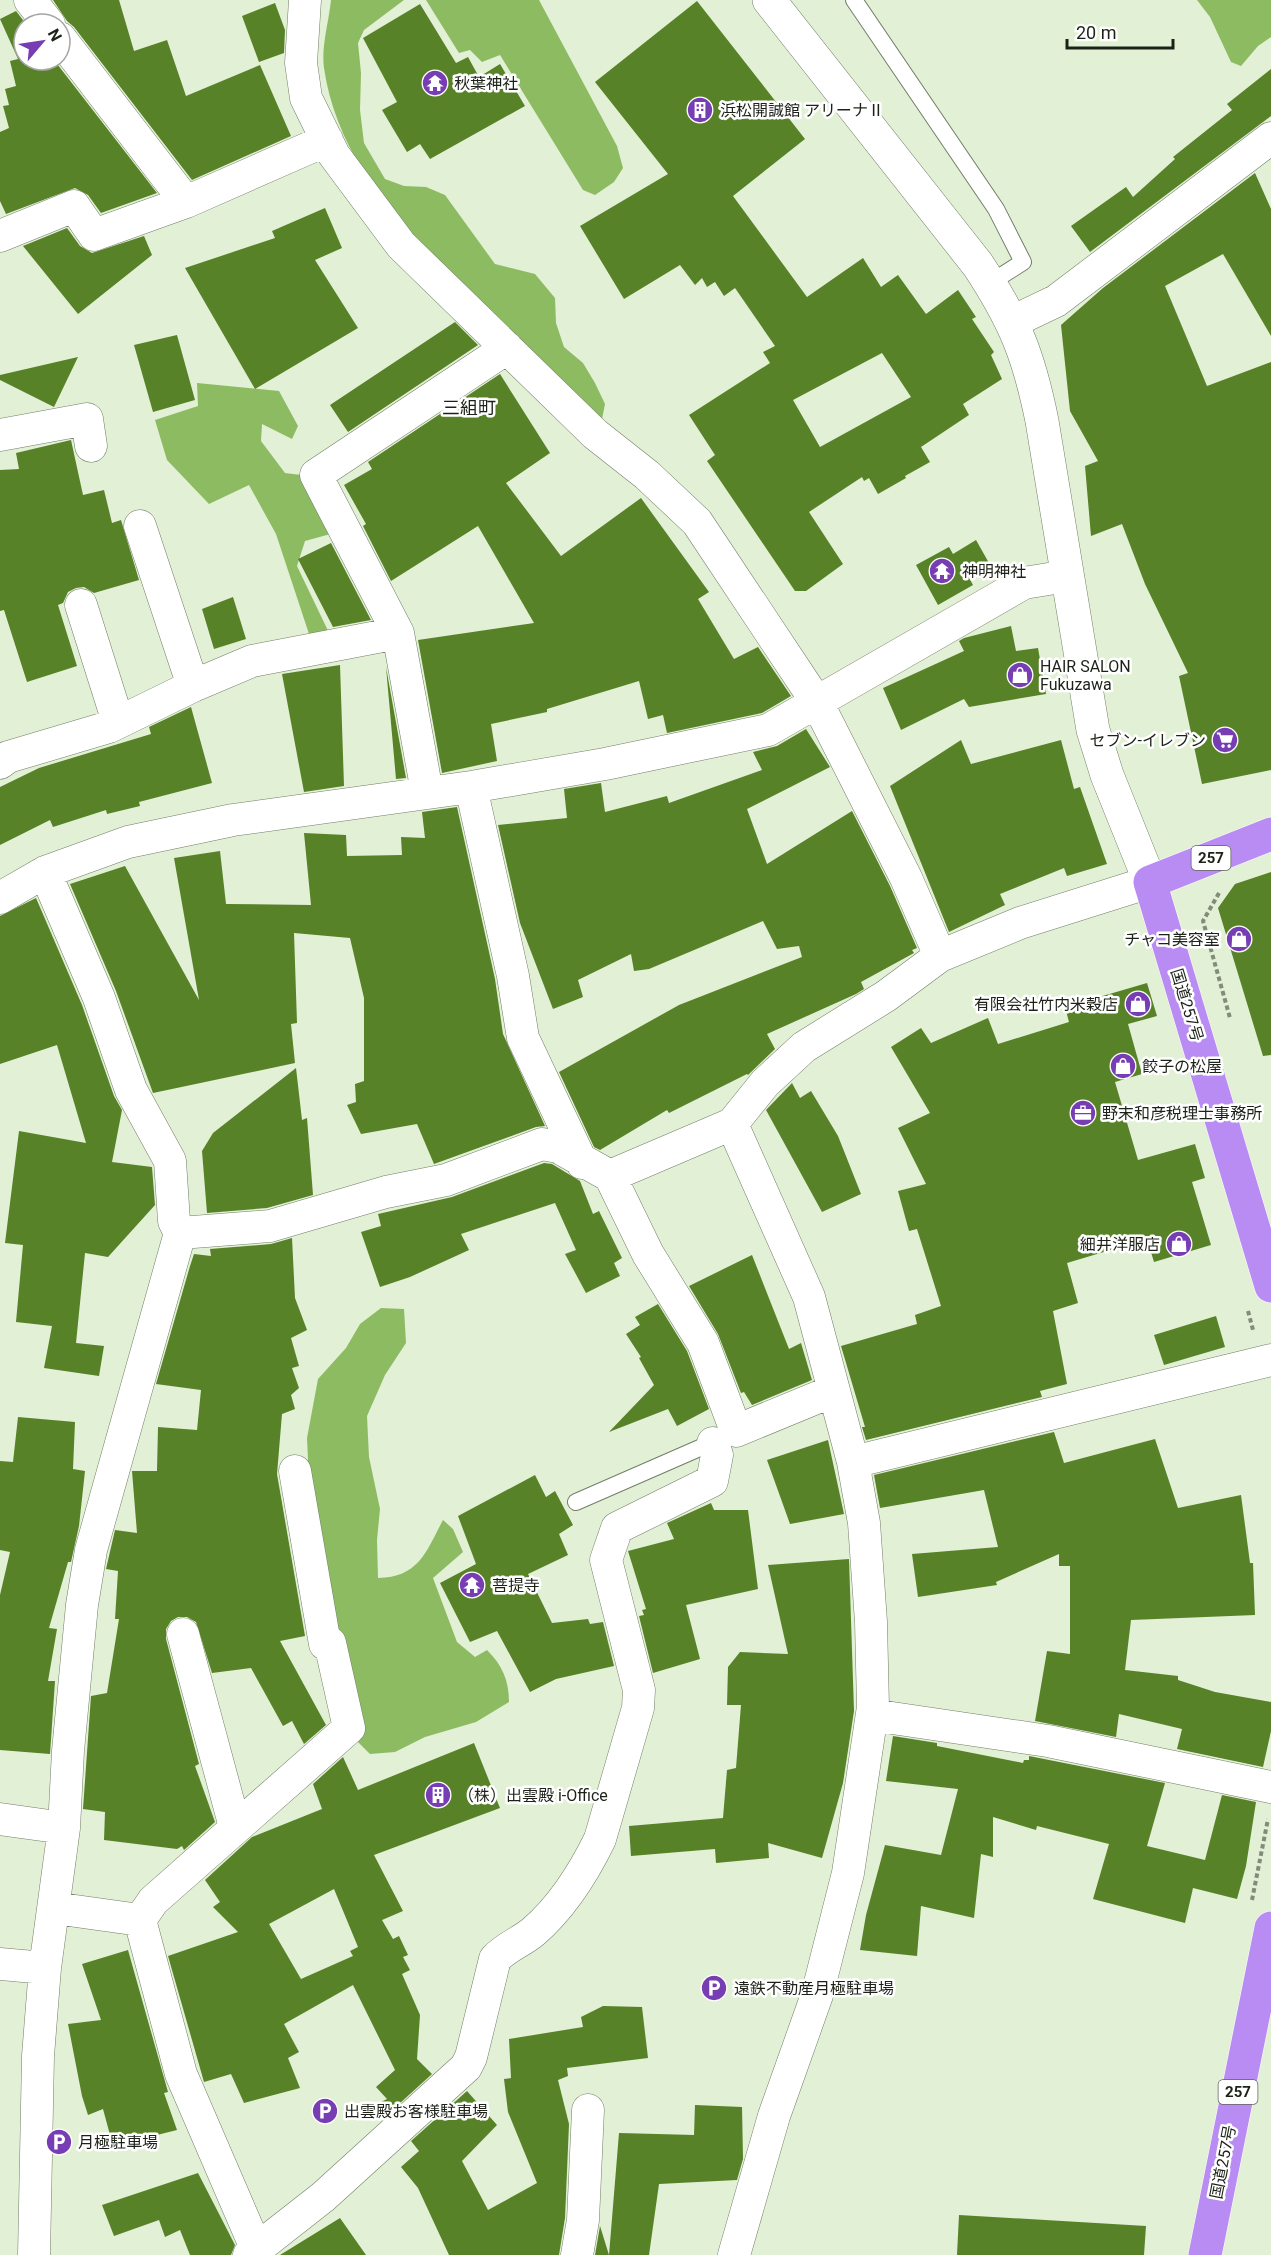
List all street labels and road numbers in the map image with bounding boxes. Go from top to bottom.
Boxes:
road number: 257 [1192,846,1230,870]
street label: 国道257号 [1167,966,1207,1044]
road number: 257 [1218,2080,1258,2104]
street label: 国道257号 [1207,2123,1239,2201]

